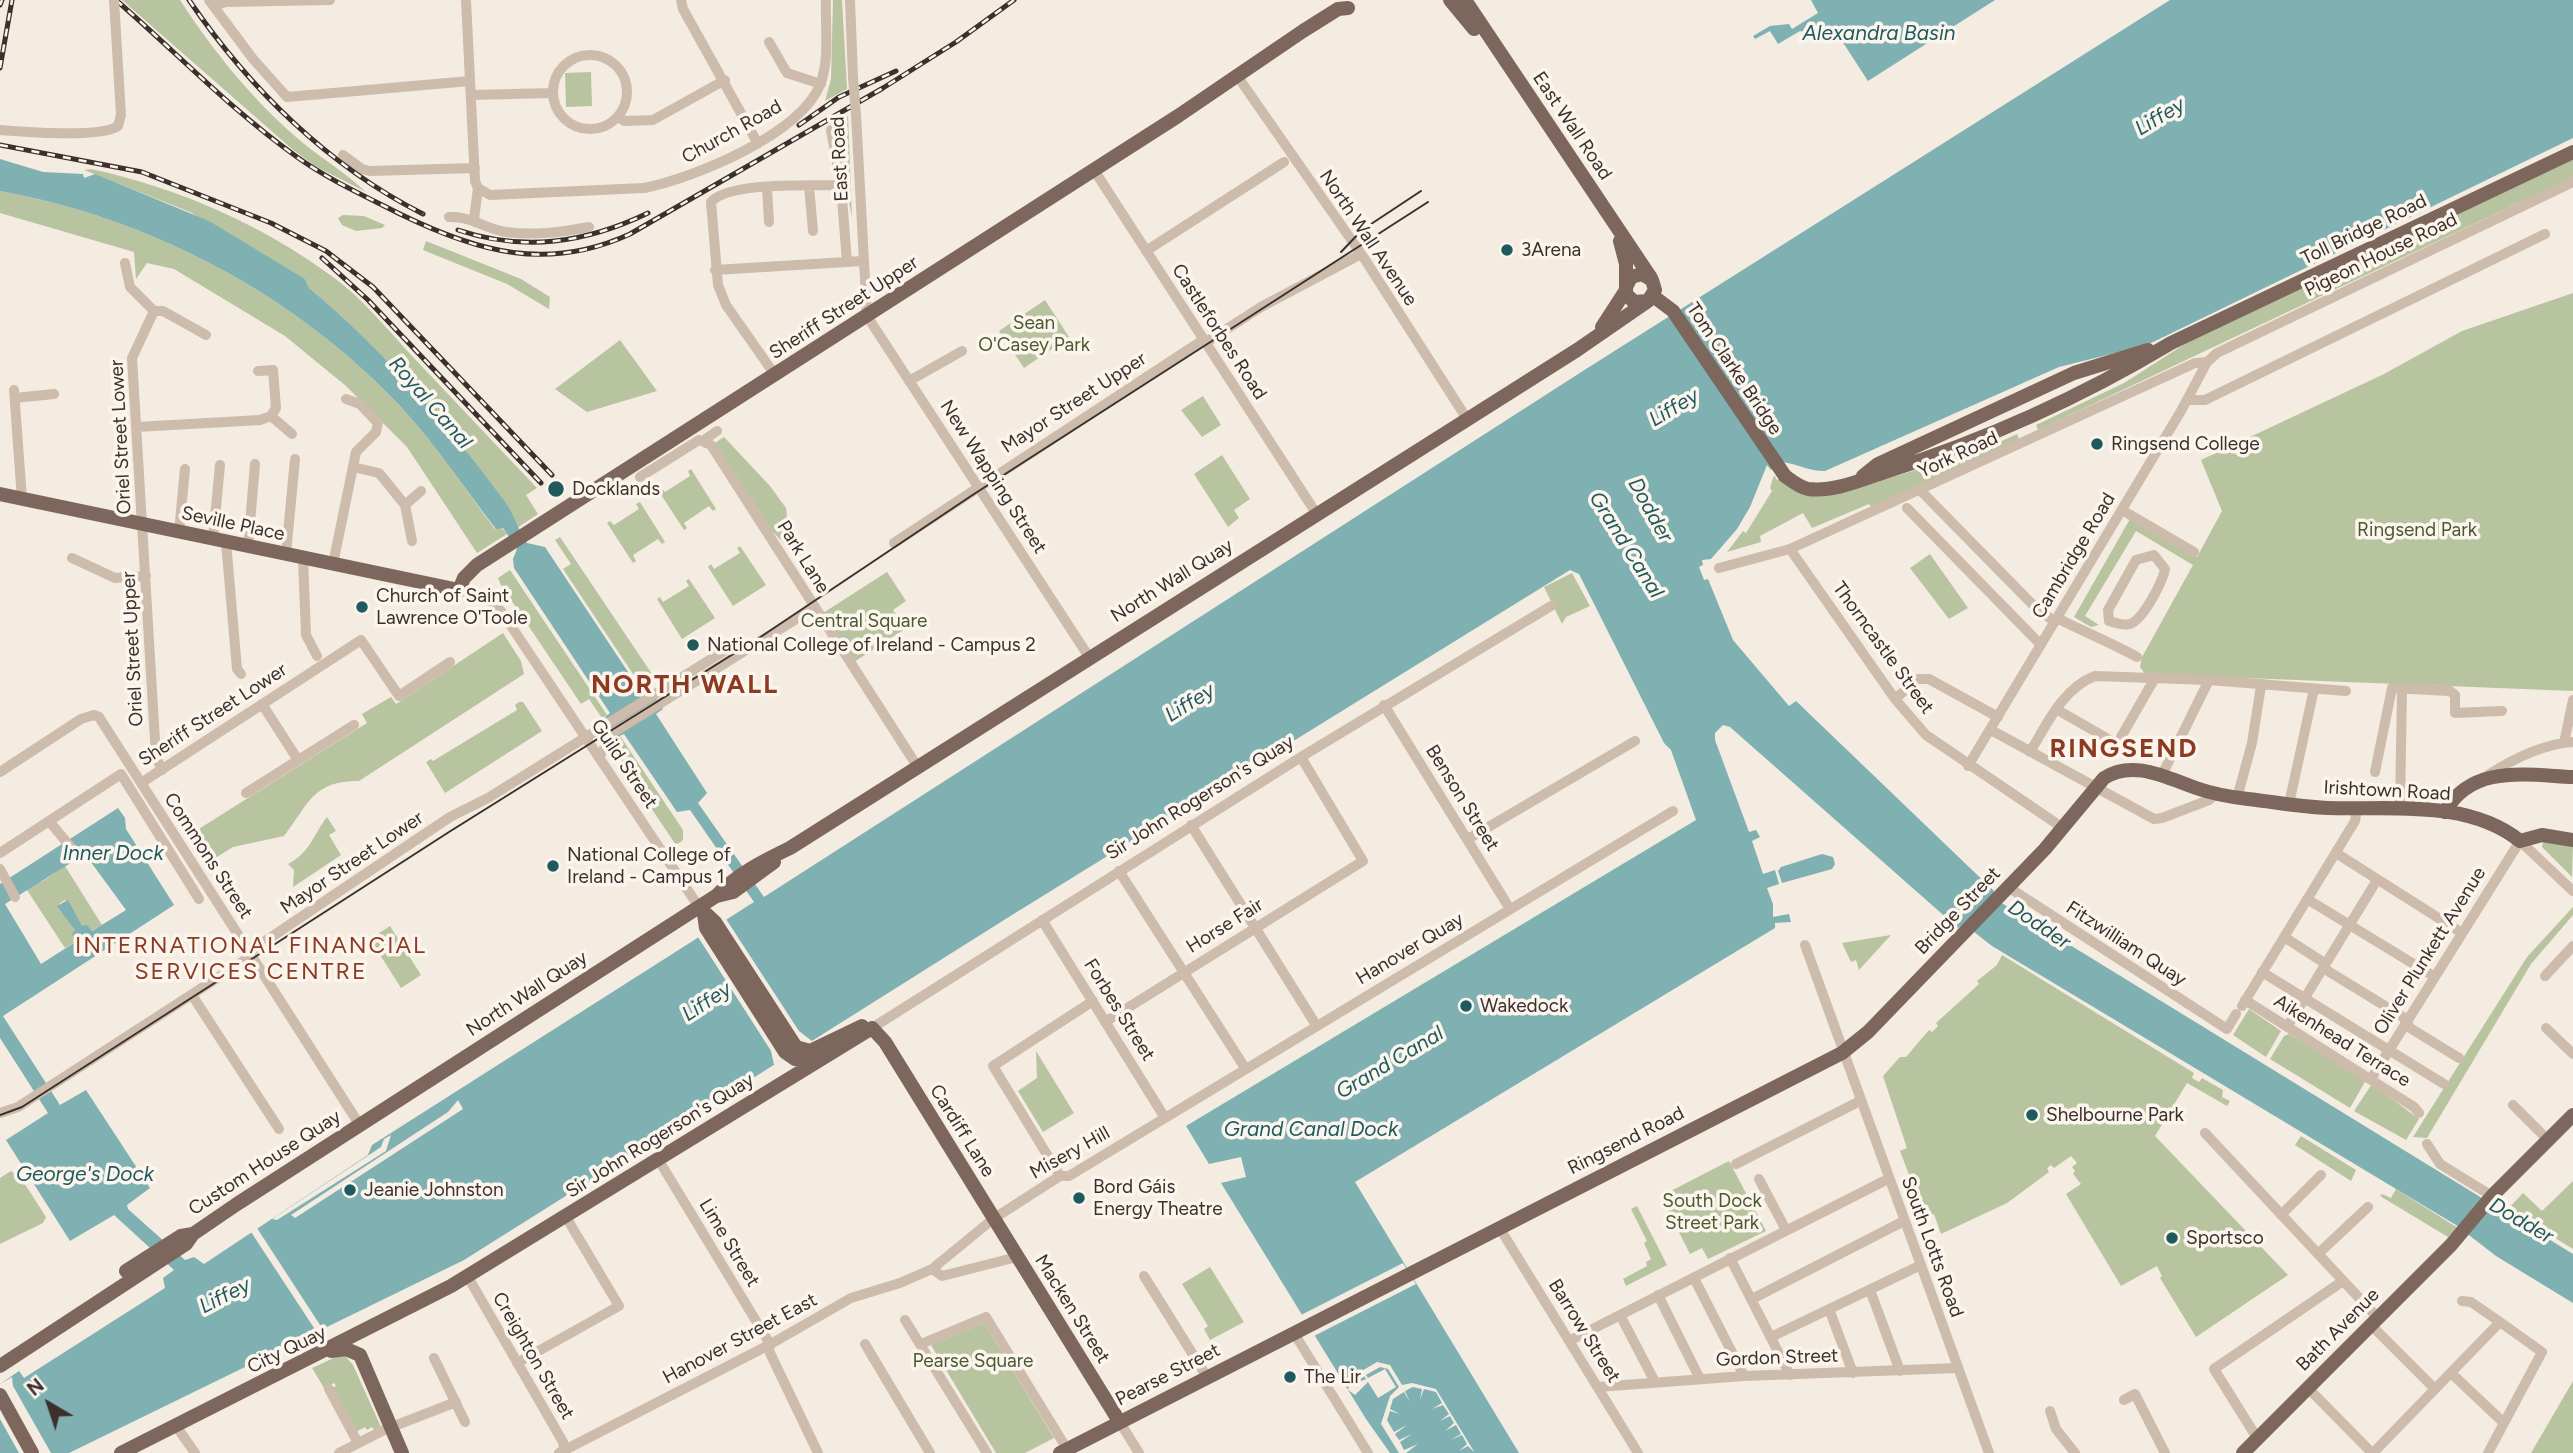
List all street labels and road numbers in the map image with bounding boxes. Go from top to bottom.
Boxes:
street label: East Wall Road [1527,68,1617,184]
street label: Church Road [678,95,786,169]
street label: East Road [826,116,854,202]
street label: North Wall Avenue [1314,166,1422,310]
street label: Toll Bridge Road [2297,190,2431,270]
street label: Pigeon House Road [2301,208,2461,302]
street label: Sheriff Street Upper [765,251,923,365]
street label: Castleforbes Road [1167,260,1271,404]
street label: Tom Clarke Bridge [1681,299,1787,439]
street label: Mayor Street Upper [997,348,1151,458]
street label: Oriel Street Lower [106,359,136,515]
street label: New Wapping Street [935,396,1051,558]
street label: York Road [1914,427,2002,483]
street label: Cambridge Road [2028,489,2120,623]
street label: Seville Place [179,502,287,546]
street label: Park Lane [772,516,834,598]
street label: North Wall Quay [1107,534,1237,628]
street label: Oriel Street Upper [118,571,148,727]
street label: Thorncastle Street [1827,578,1939,718]
street label: Sheriff Street Lower [135,659,291,771]
street label: Guild Street [586,715,662,813]
street label: Sir John Rogerson's Quay [1102,731,1298,865]
street label: Benson Street [1420,741,1504,855]
street label: Irishtown Road [2323,776,2451,806]
street label: Commons Street [159,789,257,923]
street label: Mayor Street Lower [276,807,428,919]
street label: Bridge Street [1911,862,2005,960]
street label: Oliver Plunkett Avenue [2369,863,2491,1039]
street label: Horse Fair [1182,893,1268,959]
street label: Fitzwilliam Quay [2062,897,2190,991]
street label: Hanover Quay [1352,908,1468,990]
street label: North Wall Quay [462,946,592,1042]
street label: Forbes Street [1079,955,1159,1065]
street label: Aikenhead Terrace [2270,990,2414,1092]
street label: Sir John Rogerson's Quay [562,1069,758,1203]
street label: Cardiff Lane [925,1081,999,1181]
street label: Ringsend Road [1564,1102,1688,1180]
street label: Custom House Quay [185,1105,345,1221]
street label: Misery Hill [1026,1122,1114,1184]
street label: South Lotts Road [1896,1173,1968,1321]
street label: Lime Street [694,1195,764,1291]
street label: Macken Street [1029,1250,1115,1368]
street label: Barrow Street [1543,1275,1625,1387]
street label: Bath Avenue [2292,1284,2384,1376]
street label: Creighton Street [487,1288,579,1424]
street label: Hanover Street East [659,1289,821,1389]
street label: City Quay [244,1321,330,1379]
street label: Pearse Street [1112,1339,1224,1411]
street label: Gordon Street [1715,1344,1839,1372]

